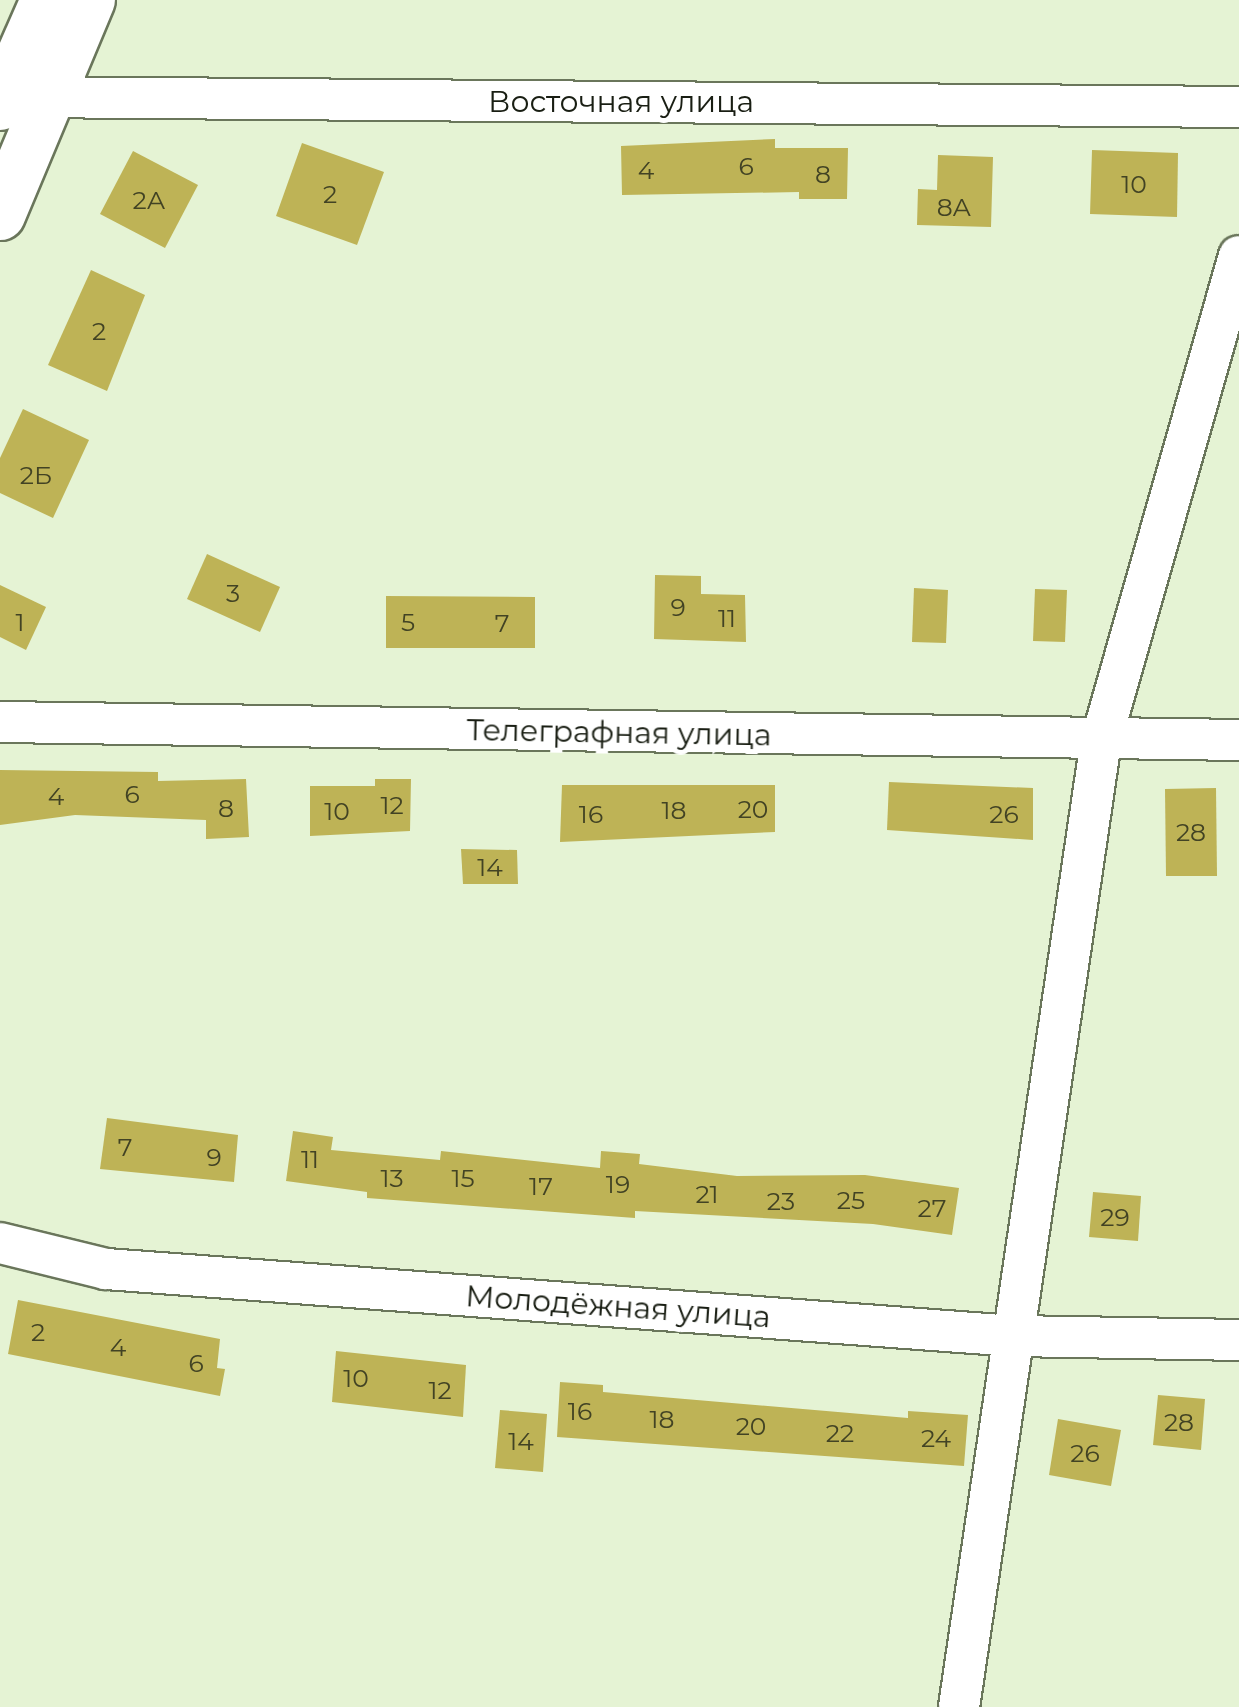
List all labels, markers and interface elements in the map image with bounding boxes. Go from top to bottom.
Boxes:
street label: Восточная улица [488,84,754,120]
house number: 6 [738,151,754,181]
house number: 4 [638,155,654,185]
house number: 8 [815,159,831,189]
house number: 10 [1121,169,1147,199]
house number: 2 [323,179,337,209]
house number: 2А [133,185,165,215]
house number: 8А [937,192,971,222]
house number: 2 [92,316,106,346]
house number: 2Б [20,460,52,490]
house number: 3 [226,578,240,608]
house number: 9 [670,592,686,622]
house number: 11 [718,603,736,633]
house number: 1 [15,607,25,637]
house number: 5 [401,607,415,637]
house number: 7 [495,608,509,638]
street label: Телеграфная улица [466,712,772,754]
house number: 6 [124,779,140,809]
house number: 4 [48,781,64,811]
house number: 12 [380,790,404,820]
house number: 8 [218,793,234,823]
house number: 20 [738,794,768,824]
house number: 18 [662,795,686,825]
house number: 10 [324,796,350,826]
house number: 16 [579,799,603,829]
house number: 26 [989,799,1019,829]
house number: 28 [1176,817,1206,847]
house number: 14 [477,852,503,882]
house number: 7 [118,1132,132,1162]
house number: 9 [206,1142,222,1172]
house number: 11 [301,1144,319,1174]
house number: 13 [380,1163,404,1193]
house number: 15 [451,1163,475,1193]
house number: 19 [606,1169,630,1199]
house number: 17 [529,1171,553,1201]
house number: 21 [695,1179,719,1209]
house number: 25 [837,1185,865,1215]
house number: 23 [767,1186,795,1216]
house number: 27 [918,1193,946,1223]
house number: 29 [1100,1202,1130,1232]
street label: Молодёжная улица [464,1278,772,1336]
house number: 2 [31,1317,45,1347]
house number: 4 [110,1332,126,1362]
house number: 6 [188,1348,204,1378]
house number: 10 [343,1363,369,1393]
house number: 12 [428,1375,452,1405]
house number: 16 [568,1396,592,1426]
house number: 18 [650,1404,674,1434]
house number: 28 [1164,1407,1194,1437]
house number: 20 [736,1411,766,1441]
house number: 22 [826,1418,854,1448]
house number: 24 [921,1423,951,1453]
house number: 14 [508,1426,534,1456]
house number: 26 [1070,1438,1100,1468]

